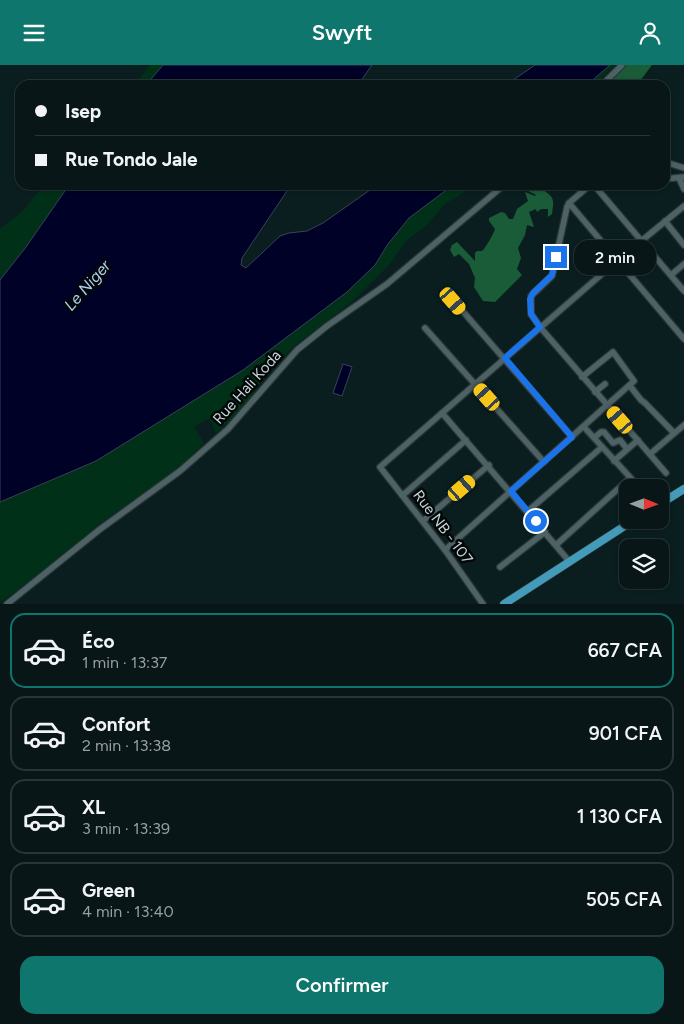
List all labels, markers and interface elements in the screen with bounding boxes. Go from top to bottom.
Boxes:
icon: menu [20,19,48,47]
text: Swyft [312,19,372,46]
icon: person [636,19,664,47]
text: Isep [65,100,101,123]
text: Rue Tondo Jale [65,148,197,171]
callout: 2 min [574,239,656,275]
route end [545,246,567,268]
text: 2 min [595,248,635,267]
water label: Le Niger [60,256,115,314]
car [437,285,468,317]
street label: Rue Hali Koda [209,346,285,428]
car [471,381,502,413]
car [604,404,635,436]
car [445,472,478,504]
north arrow [619,479,669,529]
map controls [619,479,669,589]
street label: Rue NB - 107 [409,486,477,568]
route start [525,510,547,532]
button: layers [619,539,669,589]
icon: car [22,628,67,673]
text: Éco [82,630,115,653]
text: 667 CFA [588,639,662,662]
text: 1 min · 13:37 [82,653,167,672]
icon: car [22,711,67,756]
text: Confort [82,713,151,736]
text: 901 CFA [589,722,662,745]
text: 2 min · 13:38 [82,736,171,755]
icon: car [22,794,67,839]
text: XL [82,796,105,819]
text: 1 130 CFA [577,805,662,828]
text: 3 min · 13:39 [82,819,170,838]
icon: car [22,877,67,922]
text: Green [82,879,135,902]
text: 505 CFA [586,888,662,911]
text: 4 min · 13:40 [82,902,174,921]
button: Confirmer [20,956,664,1014]

